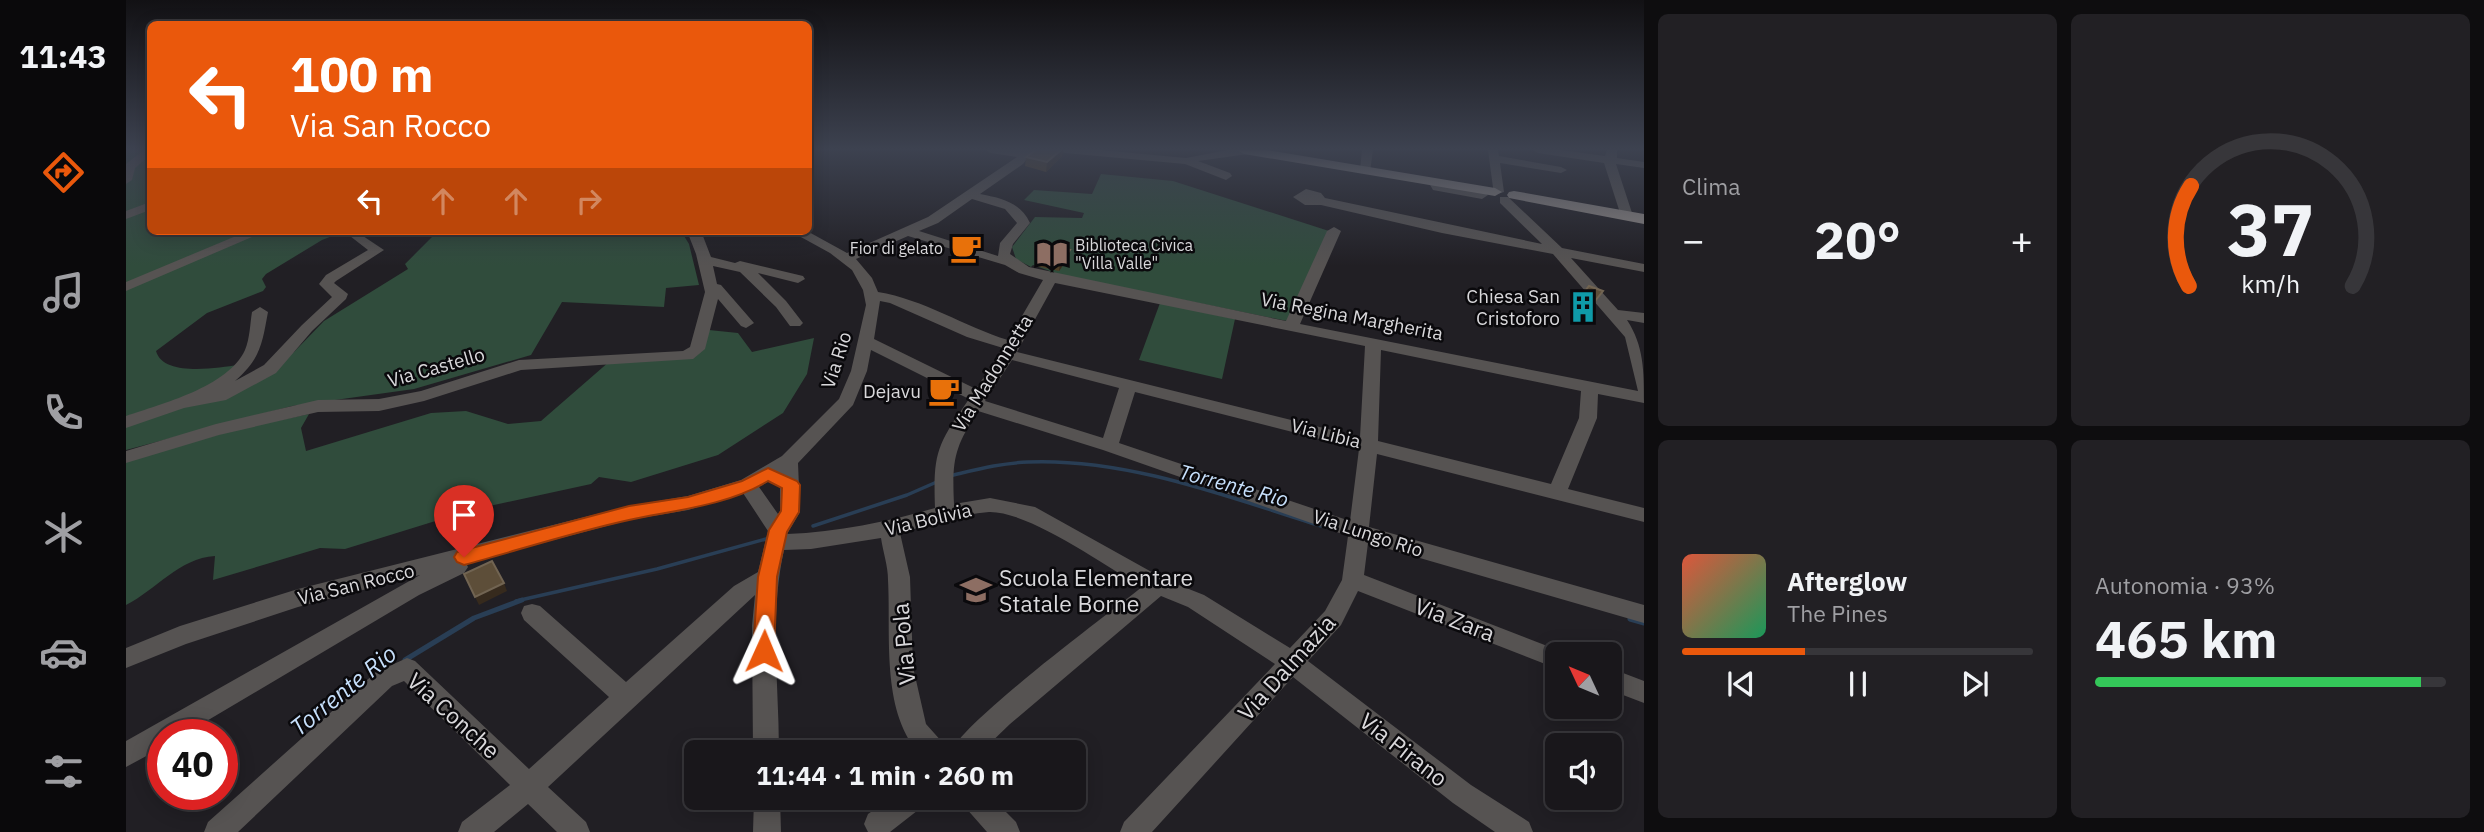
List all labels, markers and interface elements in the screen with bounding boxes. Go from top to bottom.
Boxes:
text: 11:43 [19,35,107,77]
text: 100 m [290,42,434,105]
icon: left [175,49,266,140]
text: Via San Rocco [290,104,491,146]
icon: directions [39,148,88,197]
text: Clima [1682,171,1741,201]
text: 37 [2227,181,2314,276]
icon: left [351,182,389,220]
icon: ahead [424,182,462,220]
icon: ahead [497,182,535,220]
icon: right [570,182,608,220]
text: 20° [1814,206,1901,273]
text: − [1682,215,1705,264]
text: + [2010,215,2033,264]
cafe icon: Fior di gelato [949,231,983,265]
place label: Biblioteca Civica "Villa Valle" [1075,235,1194,273]
library icon: Biblioteca Civica "Villa Valle" [1035,237,1069,271]
place label: Fior di gelato [850,238,943,258]
text: km/h [2241,267,2300,300]
icon: music [39,268,88,317]
place label: Chiesa San Cristoforo [1466,284,1560,330]
street label: Via Regina Margherita [1259,287,1445,345]
building icon: Chiesa San Cristoforo [1566,290,1600,324]
street label: Via Madonnetta [946,310,1038,436]
street label: Via Rio [816,328,856,392]
street label: Via Castello [385,342,487,392]
cafe icon: Dejavu [927,374,961,408]
place label: Dejavu [863,379,921,403]
icon: phone [39,388,88,437]
street label: Via Libia [1289,413,1363,453]
water label: Torrente Rio [1176,457,1292,513]
pin [434,485,494,557]
icon: arrive [445,496,483,534]
street label: Via Bolivia [882,497,974,541]
street label: Via Lungo Rio [1310,504,1426,562]
icon: climate [39,508,88,557]
street label: Via San Rocco [295,558,417,610]
place label: Scuola Elementare Statale Borne [999,562,1193,618]
text: Afterglow [1787,564,1907,598]
text: Autonomia · 93% [2095,570,2275,600]
school or university icon: Scuola Elementare Statale Borne [959,573,993,607]
street label: Via Zara [1411,590,1499,648]
text: The Pines [1787,598,1888,628]
street label: Via Pola [884,602,922,686]
text: 465 km [2095,605,2277,672]
street label: Via Dalmazia [1231,608,1341,726]
position arrow [727,614,801,688]
icon: car [39,628,88,677]
water label: Torrente Rio [283,637,403,743]
north arrow [1545,642,1622,719]
map controls [1545,642,1622,810]
street label: Via Conche [401,665,507,765]
icon: previous [1722,665,1760,703]
icon: pause [1839,665,1877,703]
icon: next [1956,665,1994,703]
street label: Via Pirano [1354,705,1454,793]
speed limit sign: 40 [147,719,238,810]
button: sound [1545,733,1622,810]
icon: filters [39,747,88,796]
text: 11:44 · 1 min · 260 m [756,758,1014,792]

